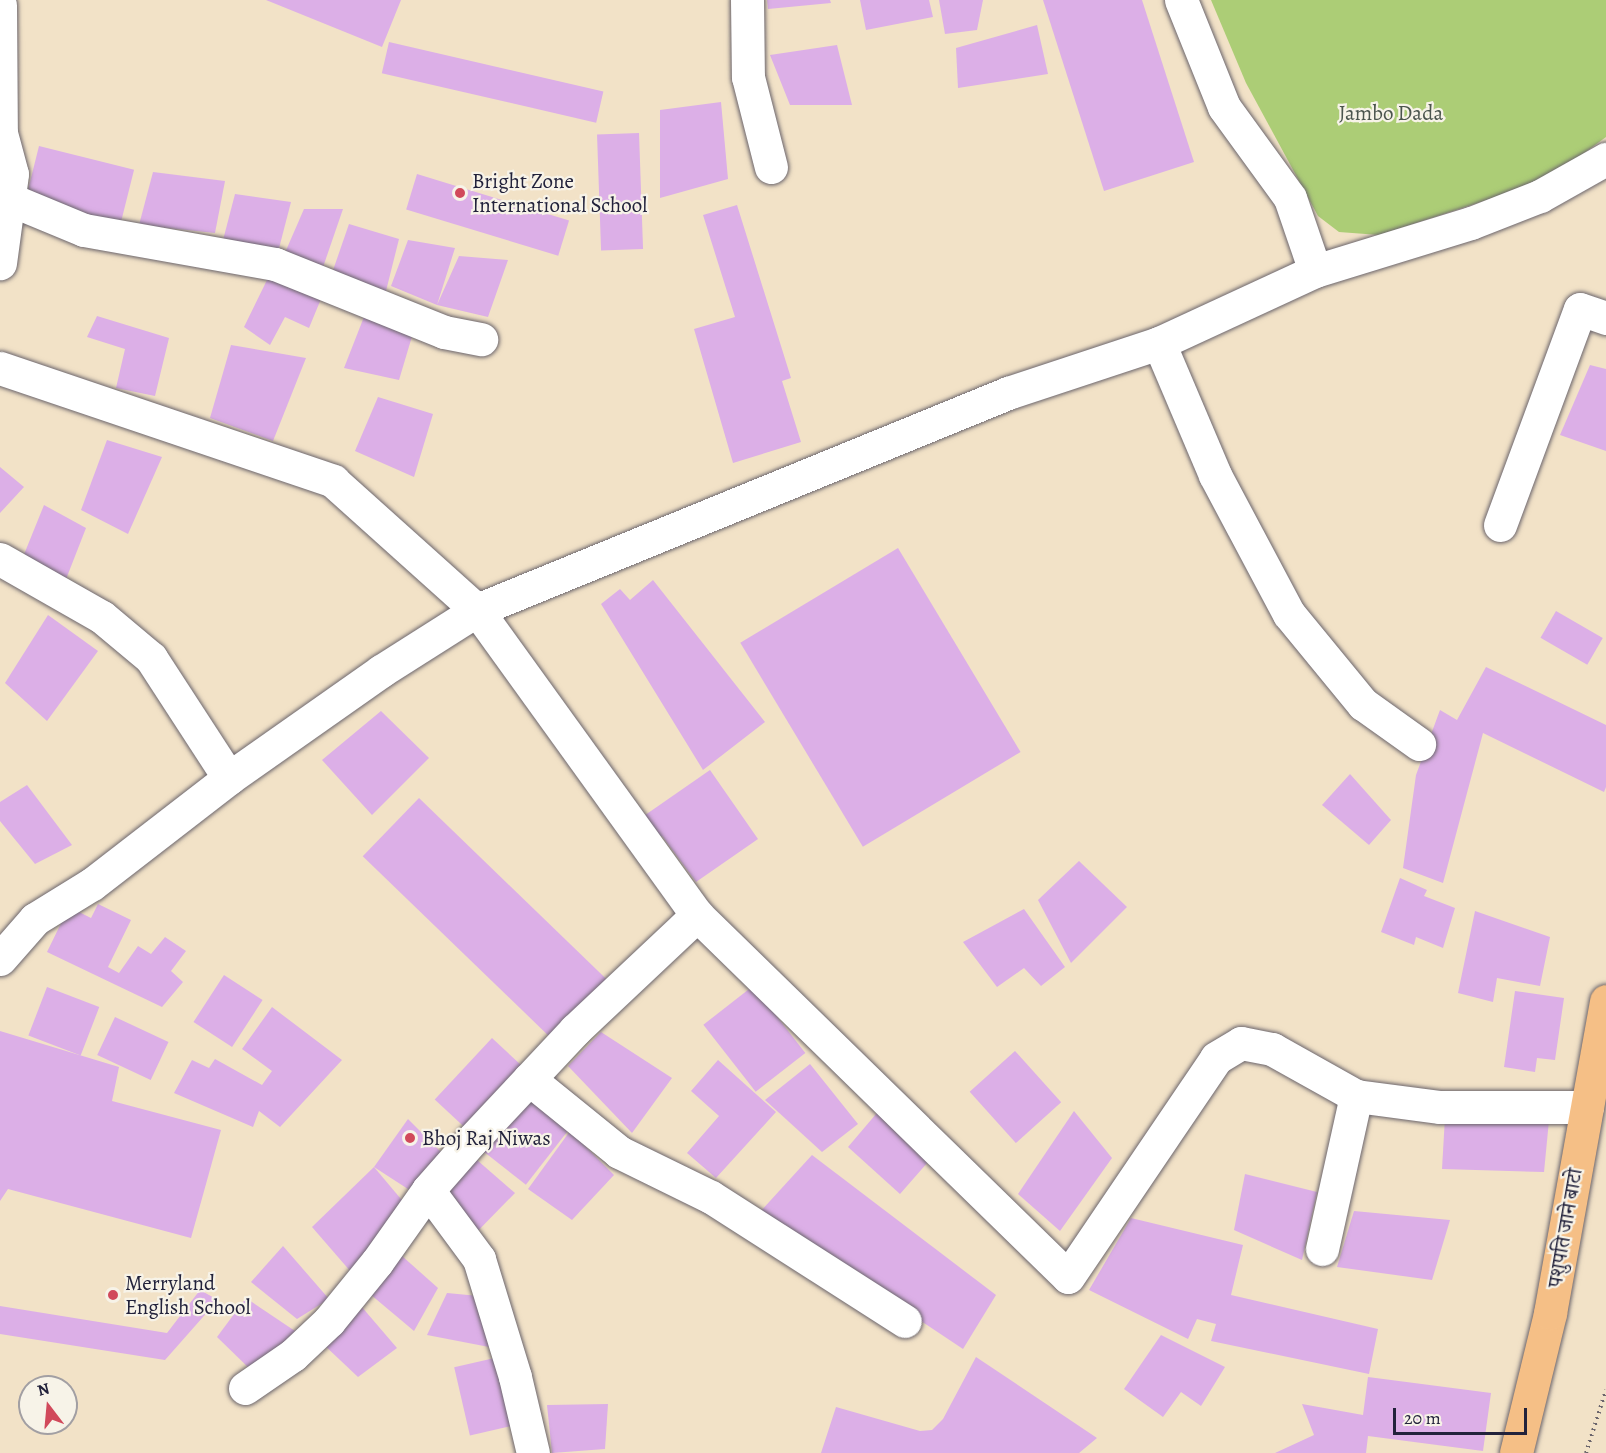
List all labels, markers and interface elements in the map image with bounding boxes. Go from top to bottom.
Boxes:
park label: Jambo Dada [1339,100,1443,126]
place label: Bright Zone International School [472,168,647,218]
marker: Bright Zone International School [453,186,467,200]
place label: Bhoj Raj Niwas [422,1125,551,1151]
marker: Bhoj Raj Niwas [403,1131,417,1145]
street label: पशुपति जाने बाटो [1542,1167,1588,1289]
place label: Merryland English School [125,1270,251,1320]
marker: Merryland English School [106,1288,120,1302]
north arrow [18,1375,78,1435]
text: N [35,1377,52,1402]
scale bar [1396,1396,1530,1434]
text: 20 m [1404,1406,1441,1430]

